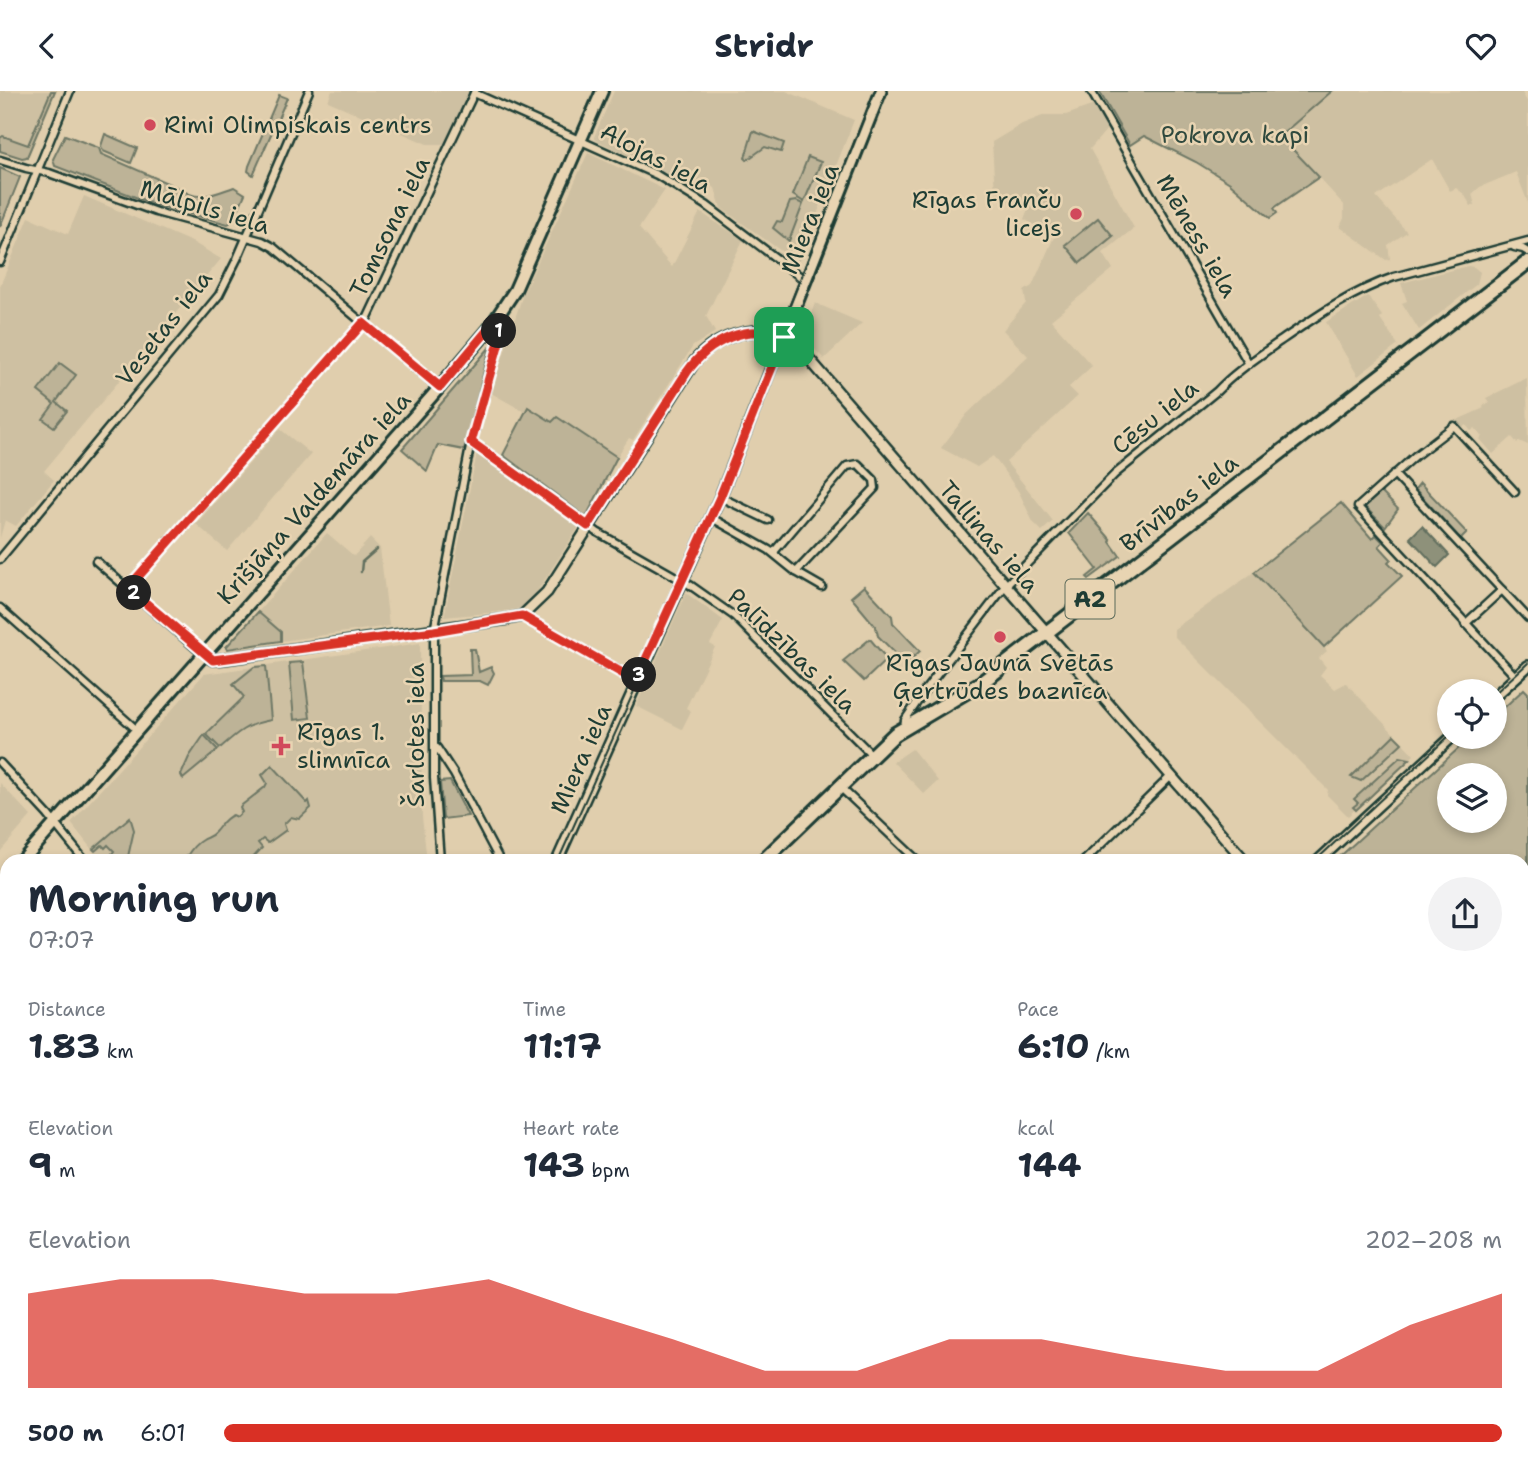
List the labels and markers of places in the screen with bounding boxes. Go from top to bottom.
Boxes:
place label: Rimi Olimpiskais centrs [164,109,432,141]
marker: Rimi Olimpiskais centrs [142,117,158,133]
place label: Rīgas Franču licejs [912,184,1062,244]
marker: Rīgas Franču licejs [1068,206,1084,222]
pin [754,307,814,367]
pin: 1 [482,313,516,349]
pin: 2 [116,575,152,611]
marker: Rīgas Jaunā Svētās Ģertrūdes baznīca [992,629,1008,645]
place label: Rīgas Jaunā Svētās Ģertrūdes baznīca [886,647,1114,707]
pin: 3 [622,657,656,693]
place label: Rīgas 1. slimnīca [297,716,390,776]
marker: Rīgas 1. slimnīca [271,736,291,756]

